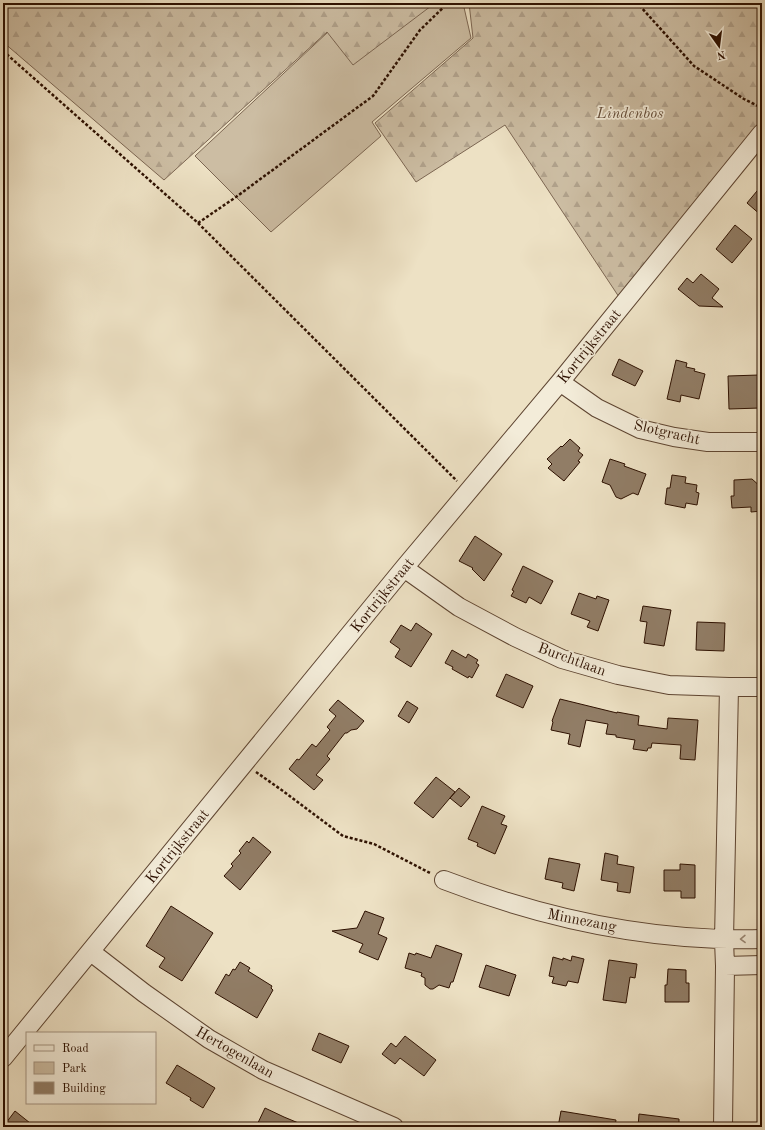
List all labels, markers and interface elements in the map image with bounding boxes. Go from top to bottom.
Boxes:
north arrow [699,26,739,66]
text: N [715,48,726,61]
park label: Lindenbos [596,107,663,122]
street label: Kortrijkstraat [556,307,625,387]
street label: Slotgracht [632,419,701,448]
street label: Kortrijkstraat [349,556,418,636]
street label: Burchtlaan [535,641,608,680]
street label: Kortrijkstraat [144,807,213,887]
street label: Minnezang [546,907,617,936]
one-way arrow [740,935,746,944]
street label: Hertogenlaan [193,1025,276,1082]
legend [26,1032,156,1104]
text: Road [62,1043,89,1055]
text: Park [62,1063,87,1075]
text: Building [62,1083,106,1095]

